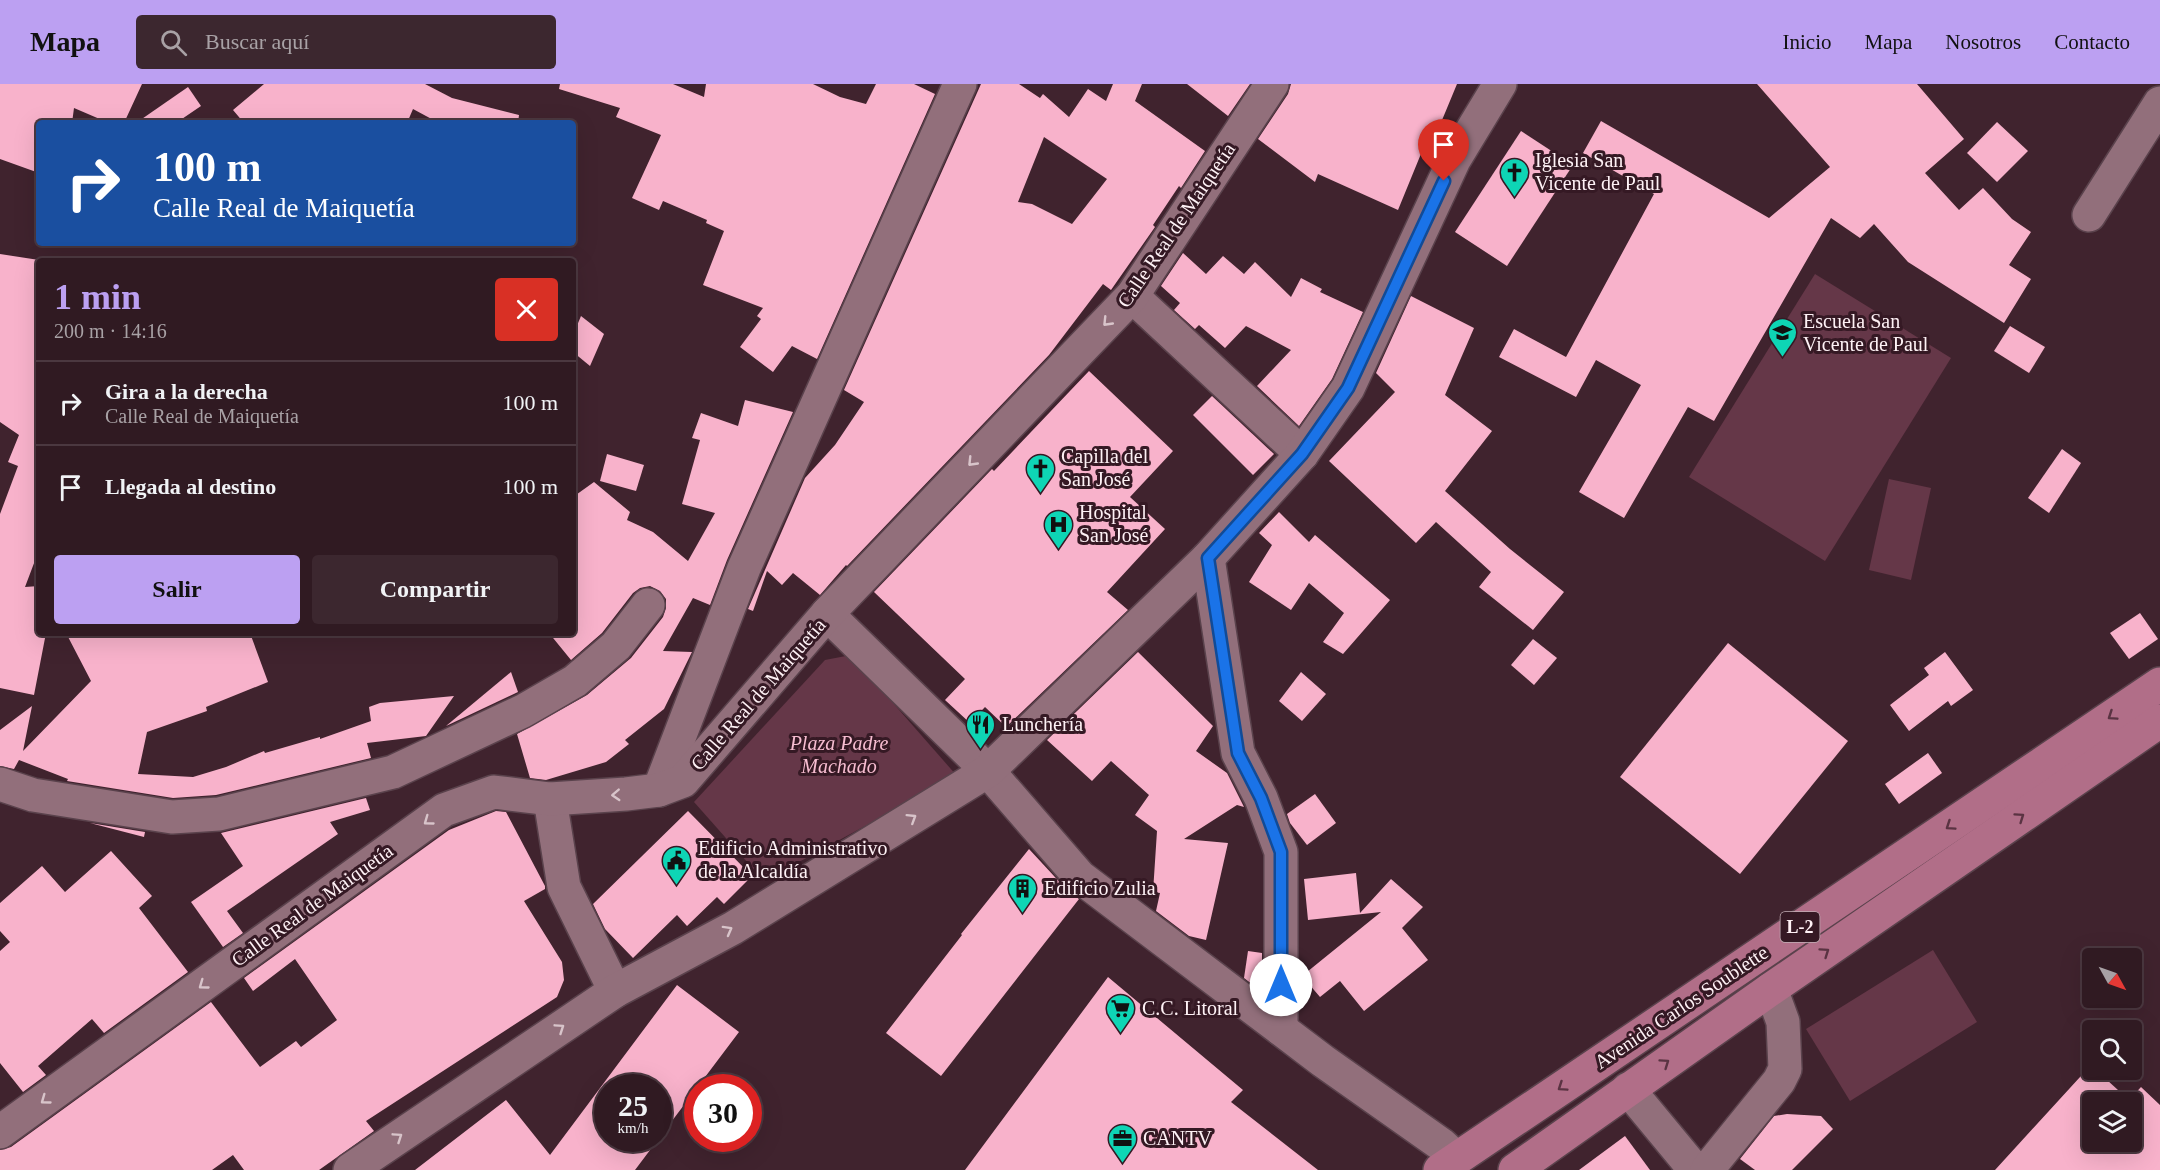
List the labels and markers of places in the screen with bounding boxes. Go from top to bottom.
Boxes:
pin [1418,119,1469,181]
place label: Iglesia San Vicente de Paul [1535,149,1661,194]
church icon: Iglesia San Vicente de Paul [1498,156,1530,198]
place label: Escuela San Vicente de Paul [1803,310,1929,355]
school or university icon: Escuela San Vicente de Paul [1766,316,1798,358]
place label: Capilla del San José [1061,445,1149,490]
church icon: Capilla del San José [1024,452,1056,494]
place label: Hospital San José [1079,501,1149,546]
hospital icon: Hospital San José [1042,508,1074,550]
restaurant icon: Lunchería [965,708,997,750]
place label: Lunchería [1002,713,1083,735]
place label: Edificio Administrativo de la Alcaldía [698,837,887,882]
public building icon: Edificio Administrativo de la Alcaldía [661,844,693,886]
building icon: Edificio Zulia [1007,872,1039,914]
place label: Edificio Zulia [1044,877,1156,899]
supermarket icon: C.C. Litoral [1105,992,1137,1034]
place label: C.C. Litoral [1142,997,1239,1019]
office icon: CANTV [1106,1122,1138,1164]
place label: CANTV [1143,1127,1212,1149]

